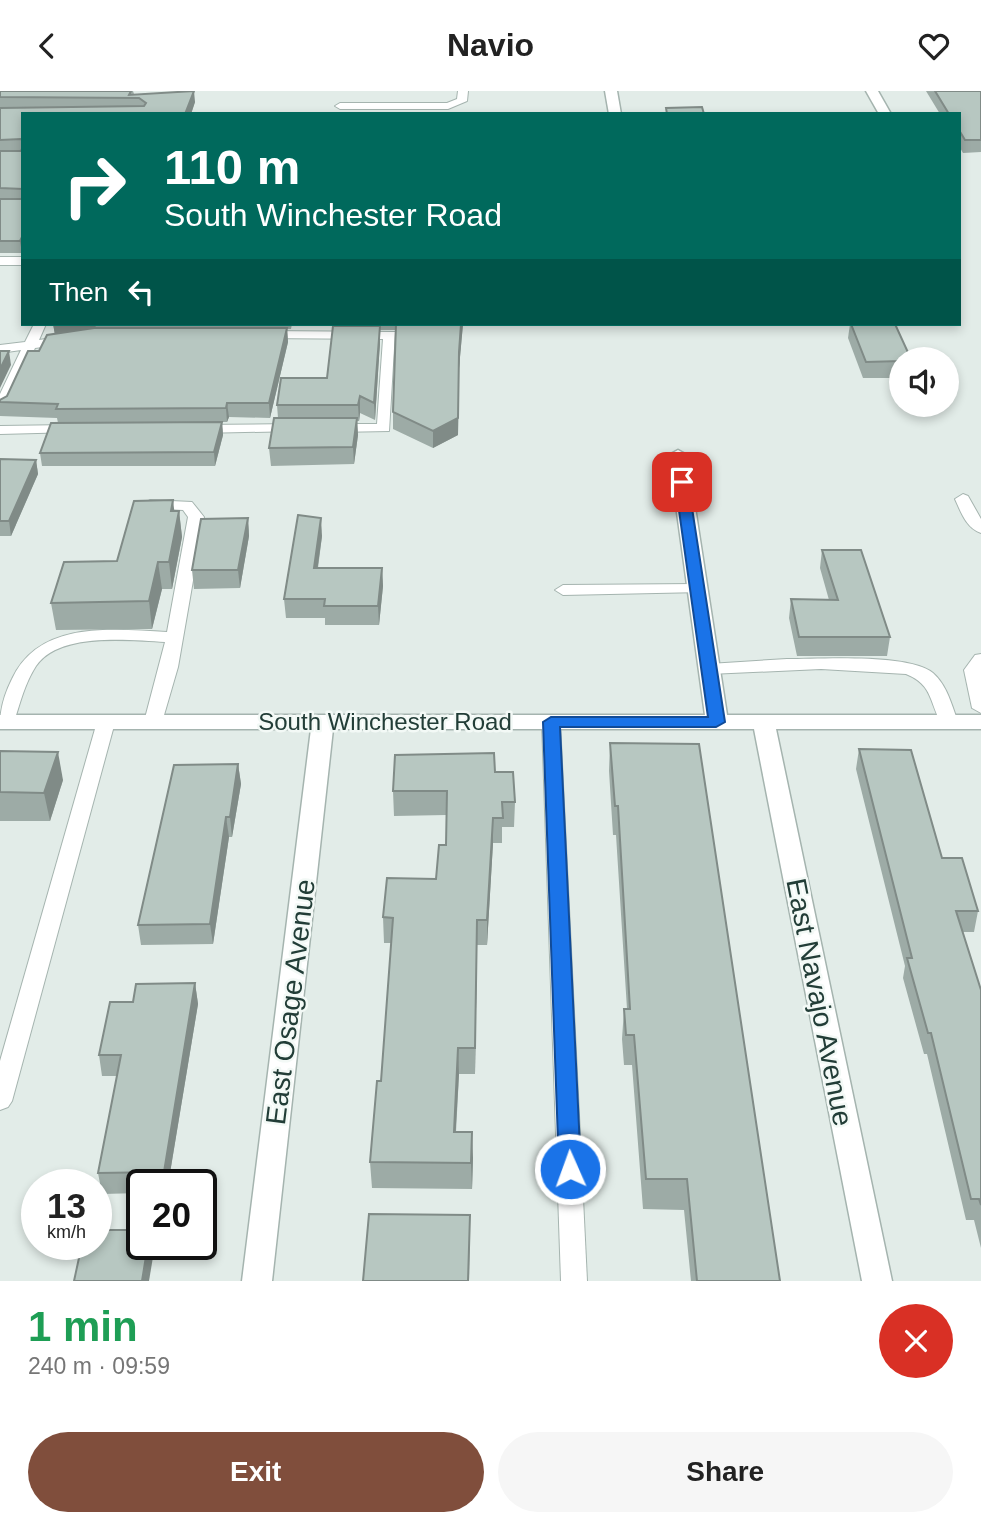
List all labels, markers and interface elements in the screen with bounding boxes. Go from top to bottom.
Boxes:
icon: back [28,27,66,65]
text: Navio [447,27,534,63]
icon: heart [915,27,953,65]
icon: right [49,140,140,231]
text: 110 m [164,140,300,194]
text: South Winchester Road [164,197,502,233]
icon: left [122,273,160,311]
text: Then [49,277,108,307]
map controls [889,347,959,417]
button: sound [889,347,959,417]
pin [652,452,712,512]
icon: arrive [663,463,701,501]
street label: South Winchester Road [258,708,512,735]
street label: East Navajo Avenue [780,876,859,1129]
street label: East Osage Avenue [260,878,321,1127]
position arrow [533,1132,607,1206]
speed limit sign: 20 [126,1169,217,1260]
text: 13 [47,1186,86,1225]
text: km/h [47,1222,86,1242]
text: 1 min [28,1303,138,1350]
button: close [879,1304,953,1378]
text: 240 m · 09:59 [28,1353,170,1379]
button: Exit [28,1432,484,1512]
button: Share [498,1432,953,1512]

